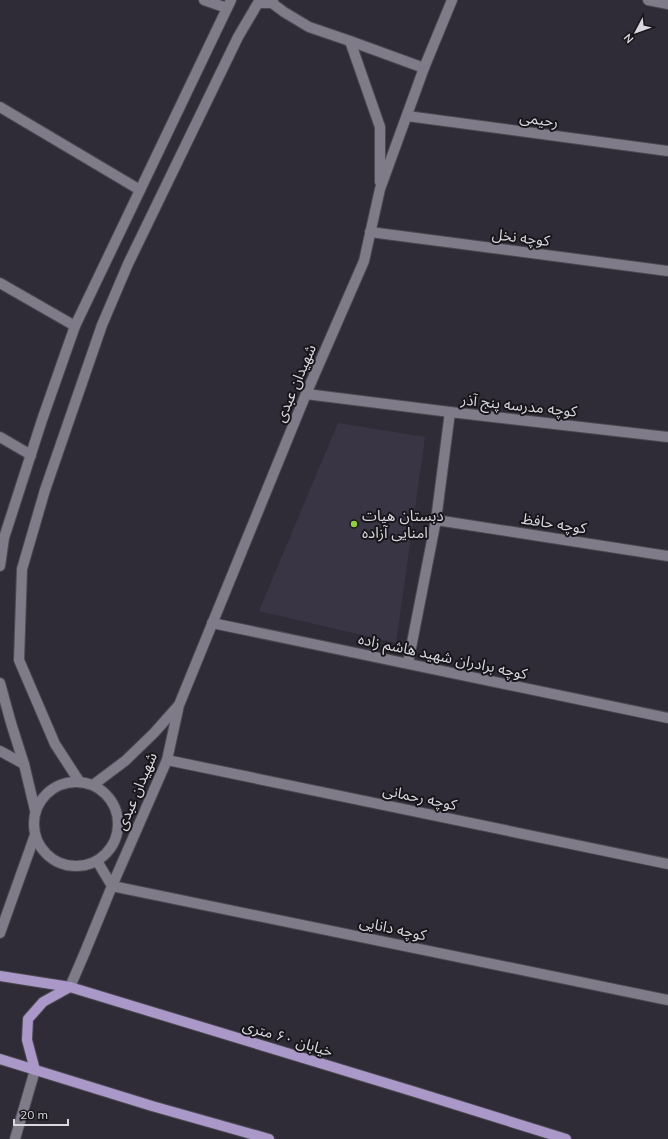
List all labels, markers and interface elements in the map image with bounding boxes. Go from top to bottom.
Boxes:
north arrow [616,12,656,52]
text: N [620,31,636,46]
street label: رحیمی [518,107,560,131]
street label: کوچه نخل [491,224,552,251]
street label: شهیدان عبدی [270,341,320,425]
street label: کوچه مدرسه پنج آذر [459,389,579,424]
place label: دبستان هیات امنایی آزاده [362,506,444,542]
street label: کوچه حافظ [520,508,589,539]
marker: دبستان هیات امنایی آزاده [349,519,359,529]
street label: کوچه برادران شهید هاشم زاده [356,629,530,685]
street label: شهیدان عبدی [111,749,161,833]
street label: کوچه رحمانی [381,780,460,815]
street label: کوچه دانایی [358,912,429,946]
street label: خیابان ۶۰ متری [241,1015,336,1061]
scale bar [14,1101,68,1127]
text: 20 m [20,1107,48,1122]

